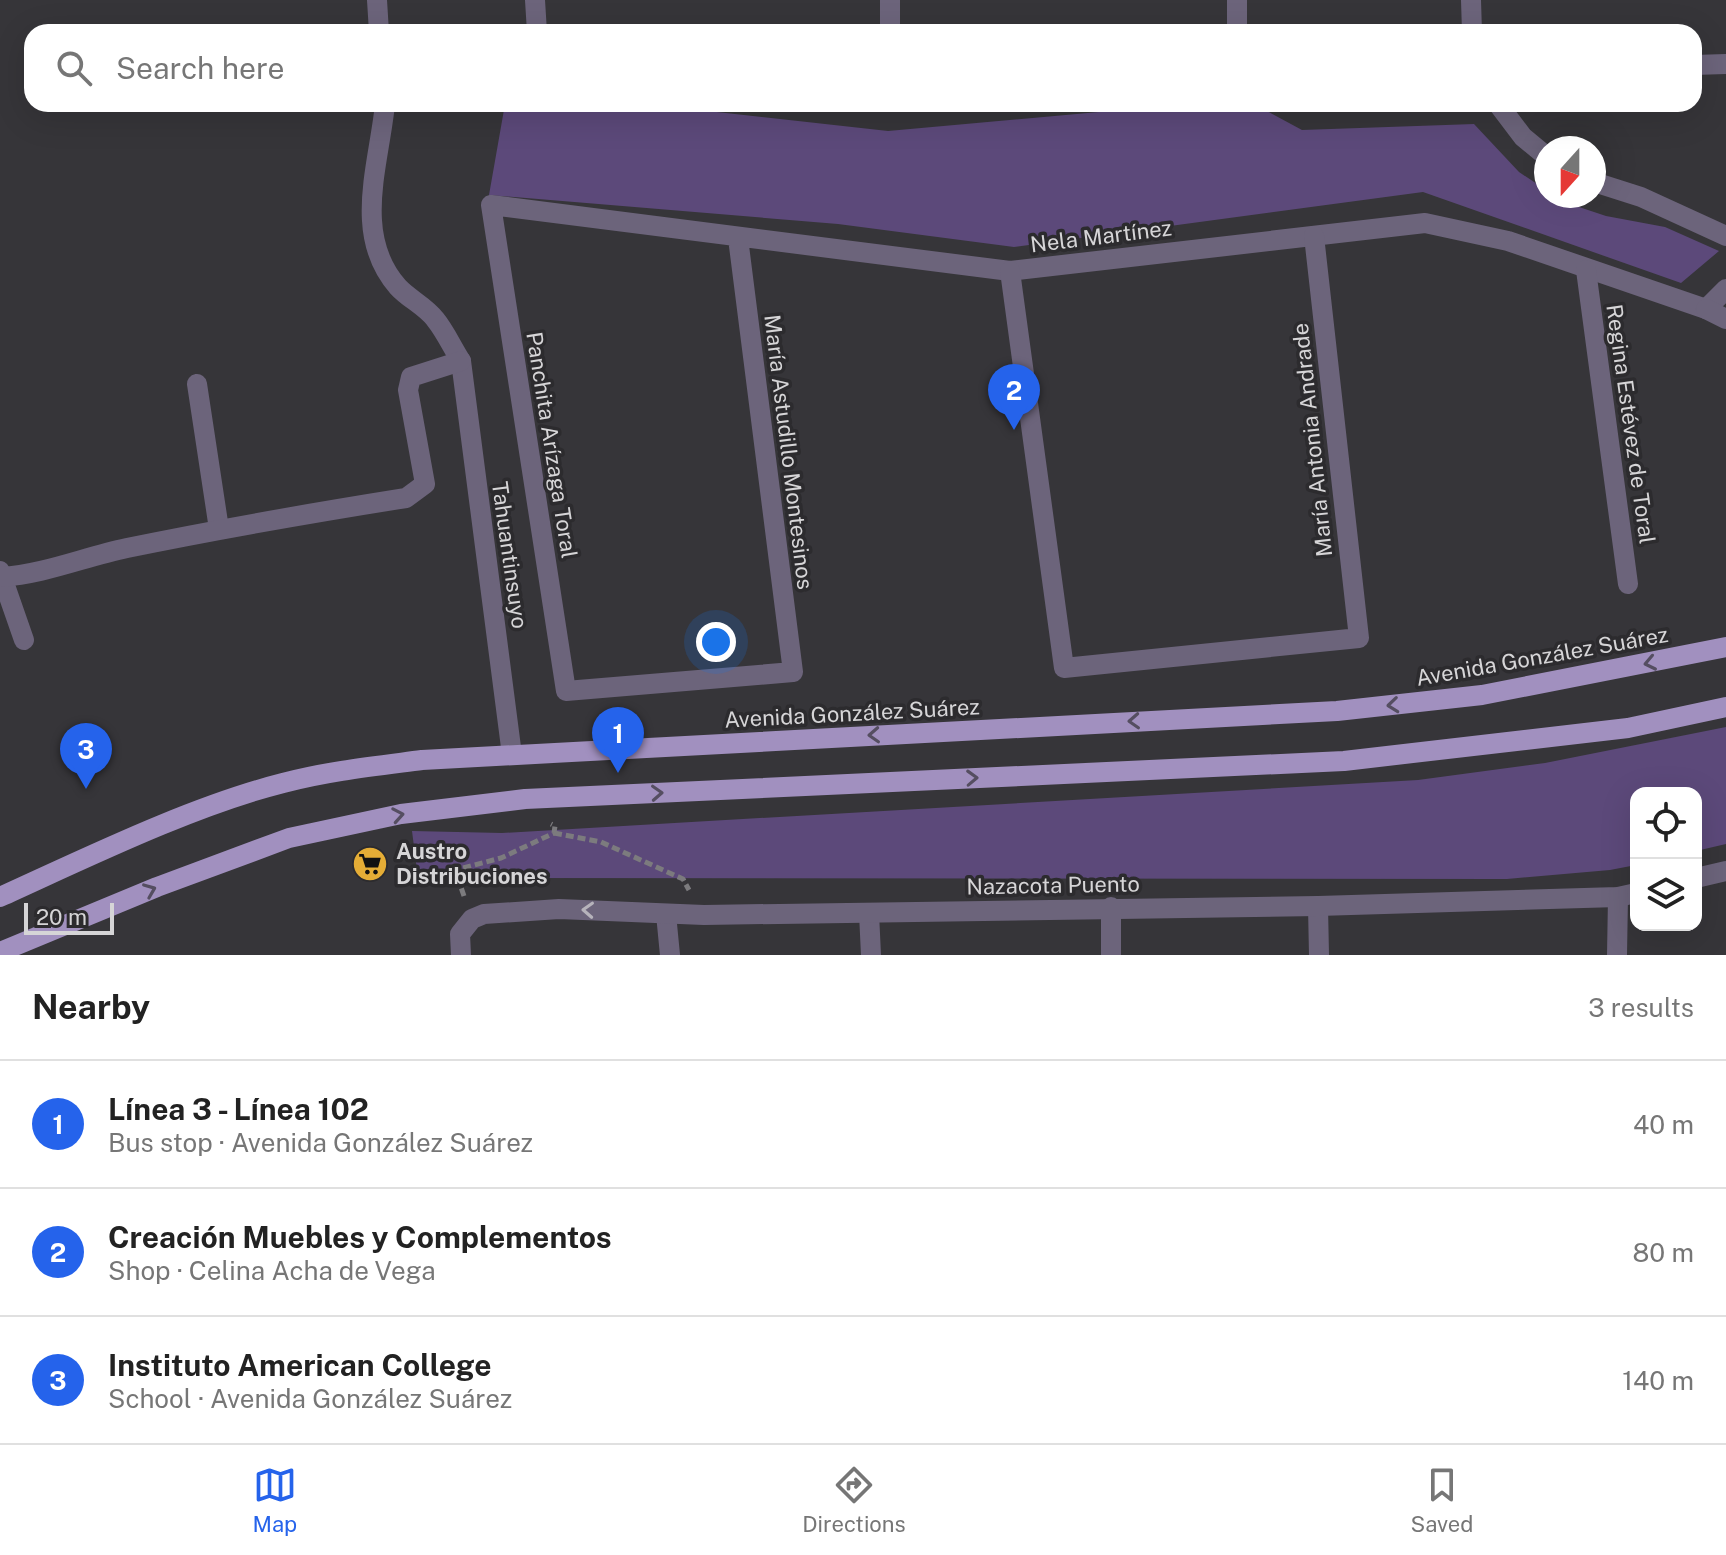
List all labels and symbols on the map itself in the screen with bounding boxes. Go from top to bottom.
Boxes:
north arrow [1534,136,1606,208]
street label: Nela Martínez [1029,214,1173,258]
street label: Regina Estévez de Toral [1601,303,1661,545]
street label: María Astudillo Montesinos [759,313,819,591]
street label: María Antonia Andrade [1287,322,1337,558]
street label: Panchita Arízaga Toral [521,330,583,560]
pin: 2 [988,364,1040,430]
street label: Tahuantinsuyo [487,480,533,630]
street label: Avenida González Suárez [1414,621,1670,691]
your location [696,622,736,662]
one-way arrow [1643,654,1657,671]
street label: Avenida González Suárez [724,693,980,733]
one-way arrow [1386,696,1399,713]
pin: 1 [592,707,644,773]
one-way arrow [1127,713,1140,730]
pin: 3 [60,723,112,789]
one-way arrow [867,727,880,744]
one-way arrow [966,770,979,787]
one-way arrow [651,784,664,801]
one-way arrow [391,807,405,824]
place label: Austro Distribuciones [396,838,548,889]
supermarket icon: Austro Distribuciones [351,845,389,883]
street label: Nazacota Puento [966,870,1140,900]
one-way arrow [142,883,156,900]
scale bar [24,899,114,935]
one-way arrow [581,902,594,919]

